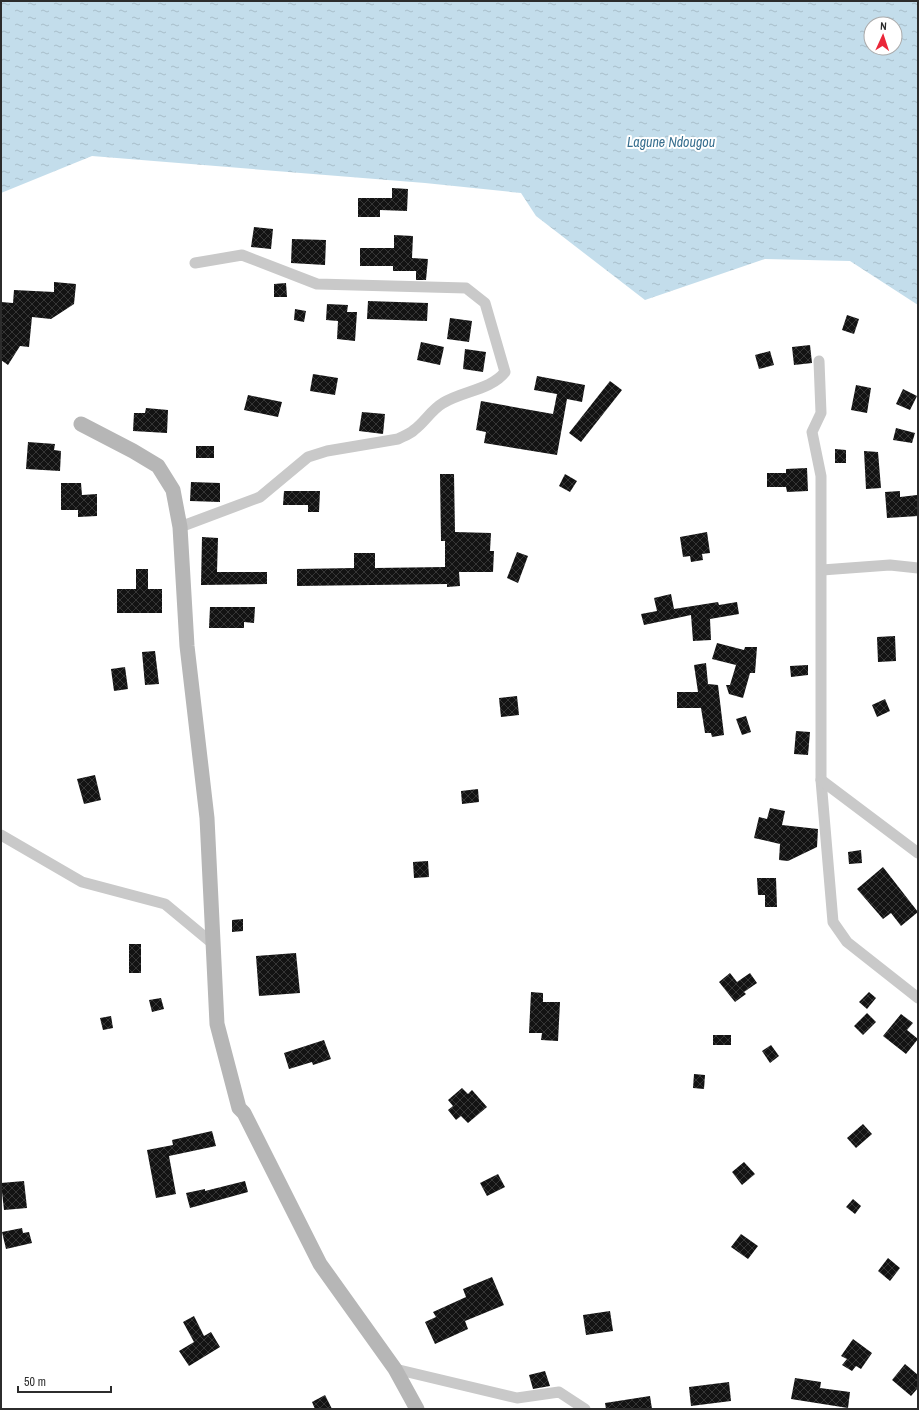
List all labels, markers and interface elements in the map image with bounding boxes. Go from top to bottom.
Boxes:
north arrow [863,16,903,56]
text: N [880,19,887,33]
water label: Lagune Ndougou [627,133,716,151]
scale bar [18,1368,111,1394]
text: 50 m [24,1374,46,1390]

